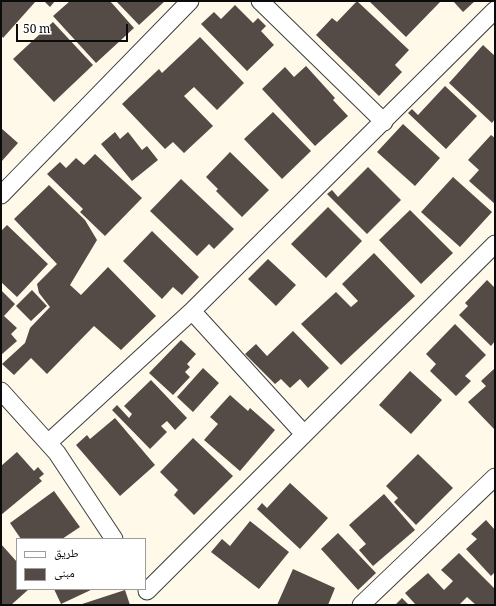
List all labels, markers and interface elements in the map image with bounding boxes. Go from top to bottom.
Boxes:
scale bar [18,16,130,42]
text: 50 m [23,20,50,41]
legend [16,538,146,590]
text: طريق [54,544,79,565]
text: مبنى [54,564,75,585]

